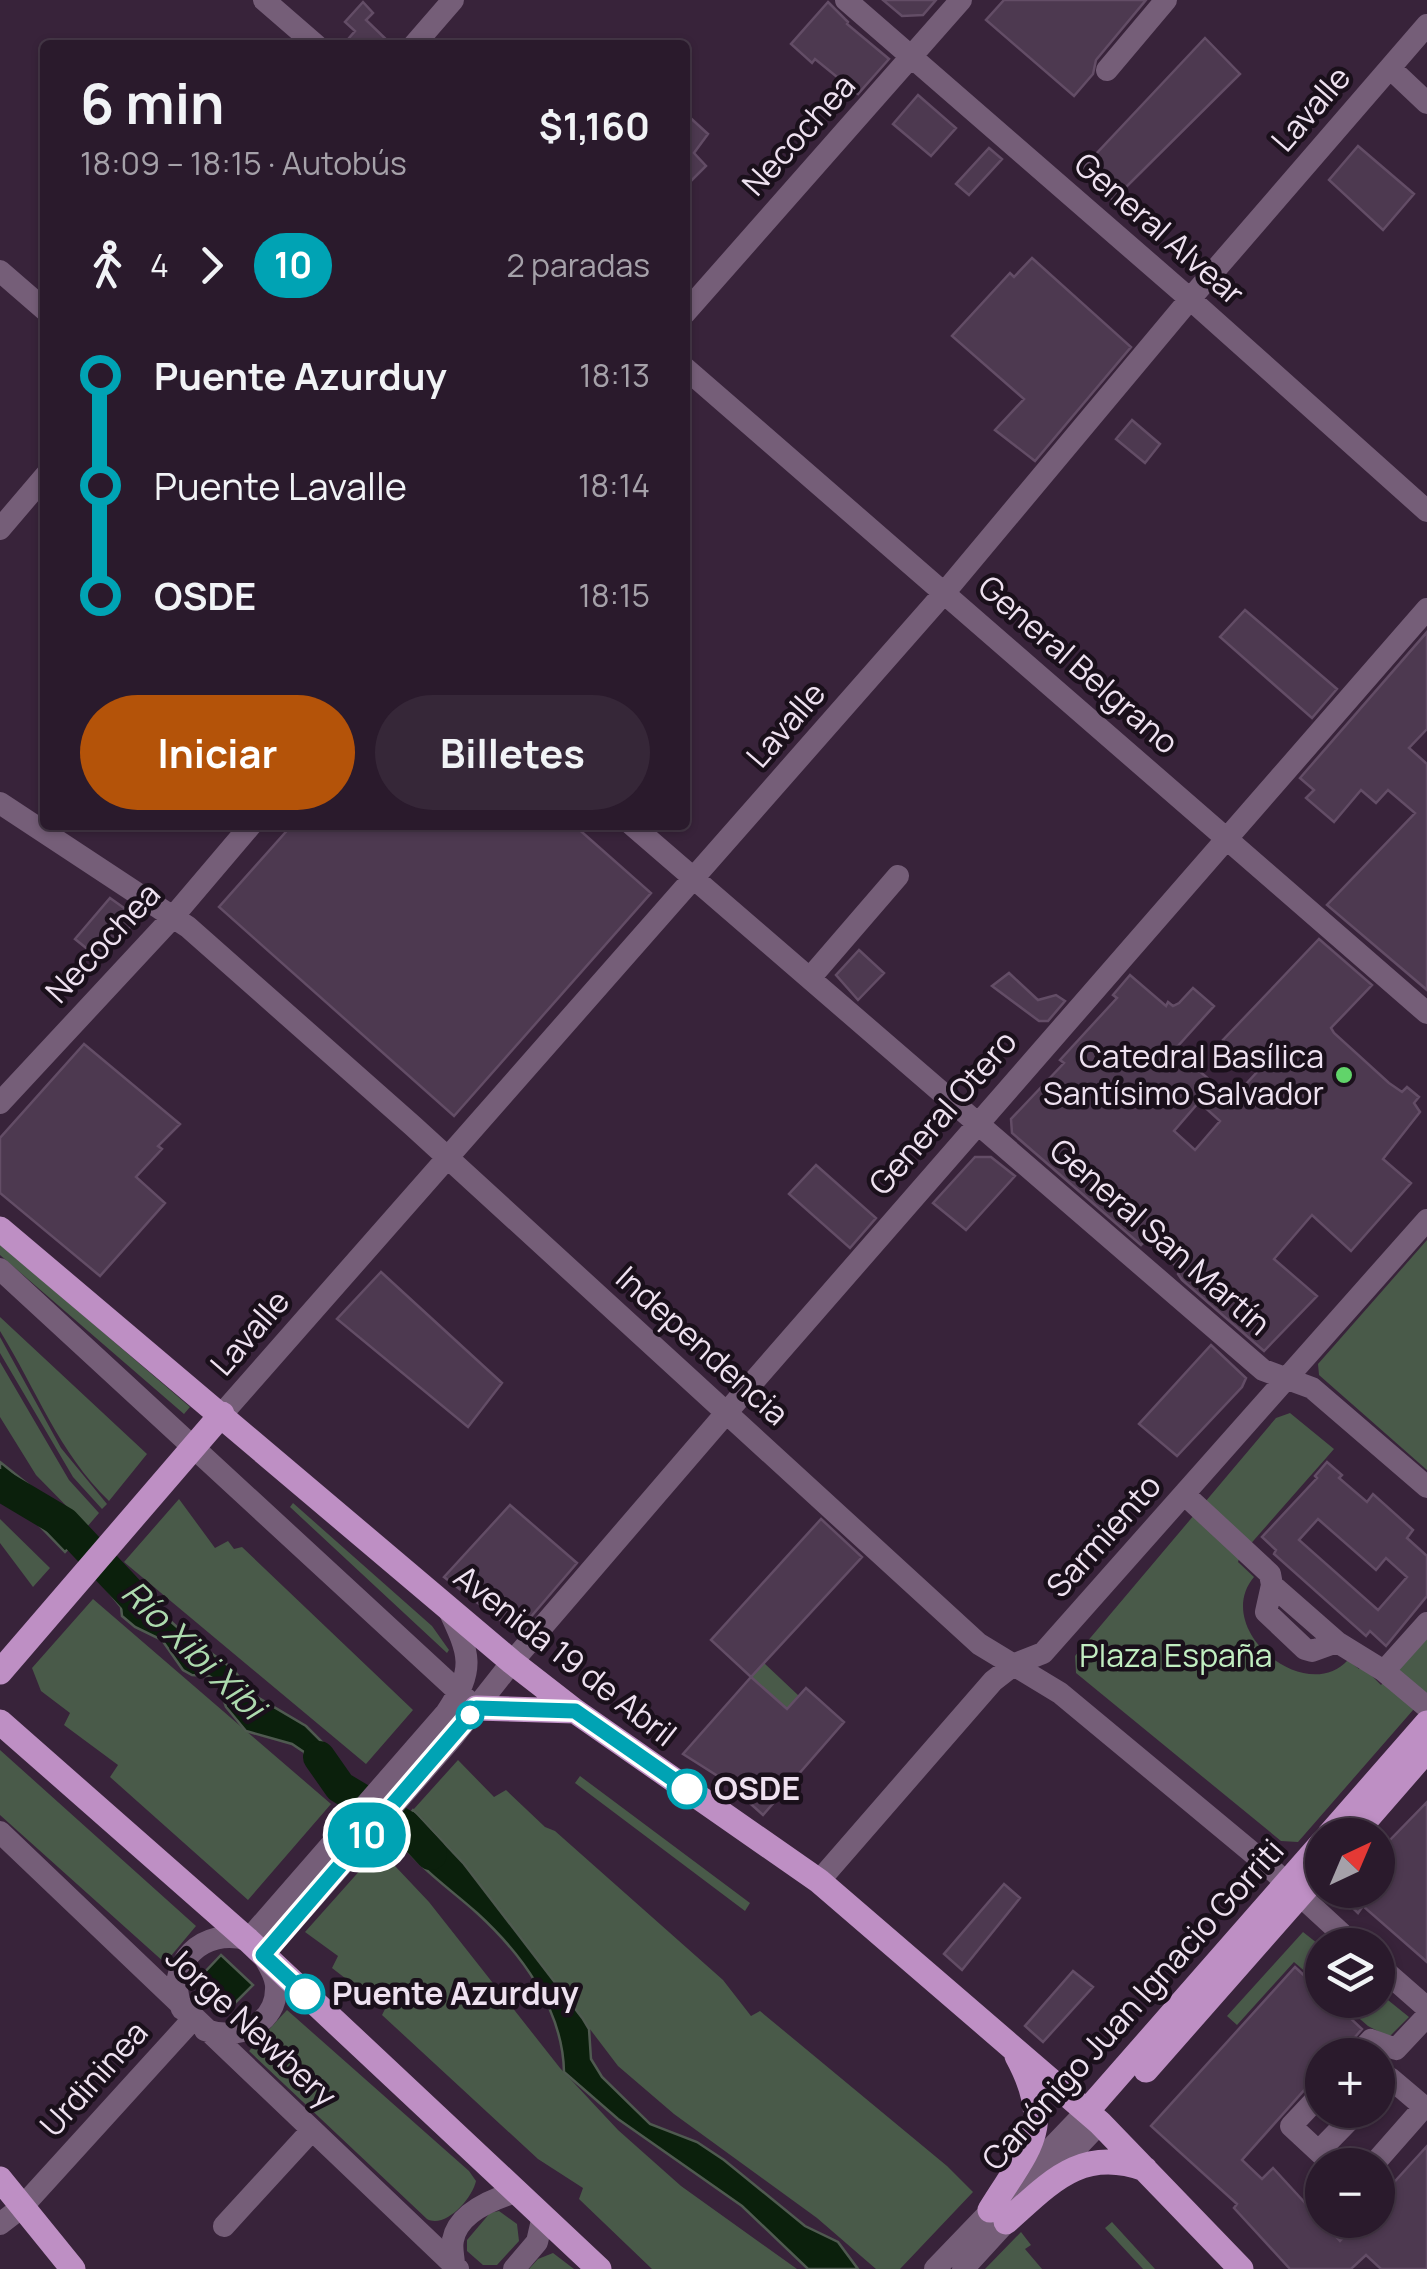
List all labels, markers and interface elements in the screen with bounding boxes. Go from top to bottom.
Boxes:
street label: Lavalle [1261,56,1360,161]
street label: Necochea [732,64,865,205]
text: 6 min [80,65,224,141]
text: $1,160 [539,99,650,151]
text: 18:09 – 18:15 · Autobús [80,141,407,185]
street label: General Alvear [1065,142,1254,314]
icon: walk [80,238,135,293]
icon: forward [184,238,239,293]
text: 10 [274,241,312,289]
text: 4 [150,243,169,287]
text: 2 paradas [506,243,650,287]
text: Puente Azurduy [154,349,447,401]
text: 18:13 [579,353,650,397]
text: Puente Lavalle [154,459,407,511]
text: 18:14 [578,463,650,507]
street label: General Belgrano [969,565,1188,764]
text: OSDE [154,569,256,621]
text: 18:15 [578,573,650,617]
street label: Lavalle [736,672,835,777]
button: Iniciar [80,695,355,810]
button: Billetes [375,695,650,810]
street label: Necochea [35,873,169,1012]
street label: General Otero [858,1021,1026,1204]
place label: Catedral Basílica Santísimo Salvador [1043,1034,1324,1115]
marker: Catedral Basílica Santísimo Salvador [1333,1064,1355,1086]
street label: General San Martín [1041,1128,1281,1344]
street label: Independencia [607,1256,798,1435]
street label: Lavalle [200,1280,299,1385]
street label: Sarmiento [1036,1464,1170,1607]
street label: Avenida 19 de Abril [445,1554,686,1756]
water label: Río Xibi Xibi [112,1569,278,1732]
park label: Plaza España [1079,1633,1273,1677]
unlabelled marker [457,1702,483,1728]
place label: OSDE [714,1766,800,1810]
marker: OSDE [668,1770,706,1808]
line badge: 10 [322,1802,412,1868]
text: 10 [348,1811,386,1859]
north arrow [1305,1818,1395,1908]
map controls [1305,1818,1395,2238]
street label: Canónigo Juan Ignacio Gorriti [971,1829,1293,2180]
button: layers [1305,1928,1395,2018]
street label: Jorge Newbery [157,1935,347,2117]
place label: Puente Azurduy [332,1971,579,2015]
marker: Puente Azurduy [286,1975,324,2013]
street label: Urdininea [30,2011,157,2146]
button: + [1305,2038,1395,2128]
button: − [1305,2148,1395,2238]

